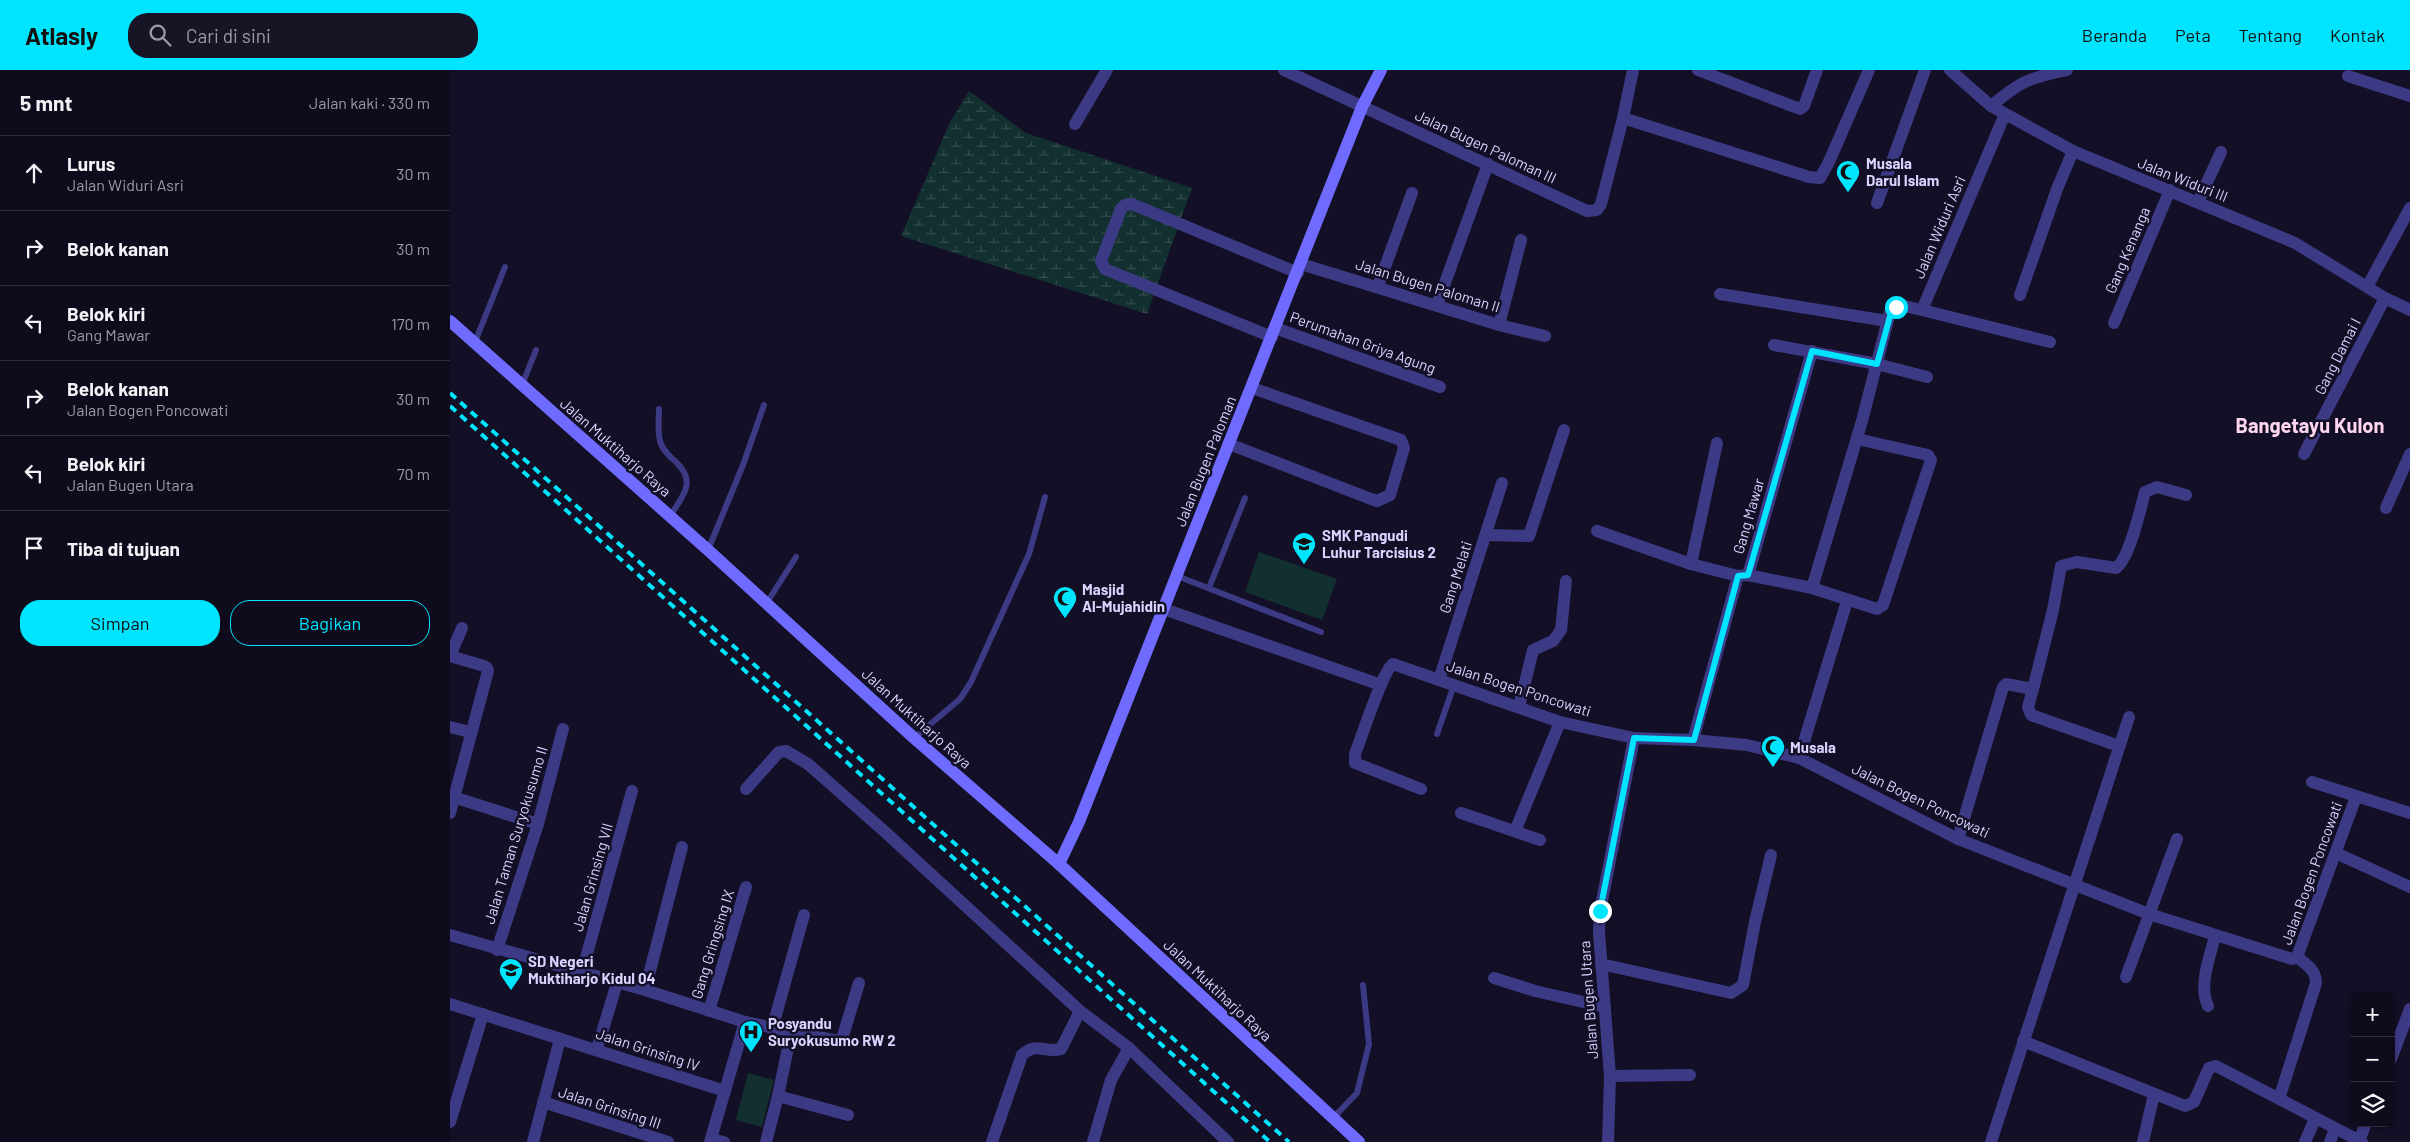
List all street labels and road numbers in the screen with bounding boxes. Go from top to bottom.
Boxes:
street label: Jalan Bugen Paloman III [1413,105,1559,187]
street label: Jalan Widuri III [2135,153,2231,205]
street label: Jalan Widuri Asri [1909,173,1969,281]
street label: Gang Kenanga [2101,204,2153,296]
street label: Jalan Bugen Paloman II [1354,254,1502,316]
street label: Perumahan Griya Agung [1288,307,1438,377]
street label: Gang Damai I [2310,315,2364,397]
street label: Jalan Bugen Paloman [1171,393,1239,529]
street label: Jalan Muktiharjo Raya [557,394,675,500]
street label: Gang Mawar [1729,476,1768,556]
street label: Gang Melati [1435,539,1475,615]
street label: Jalan Bogen Poncowati [1444,656,1594,720]
street label: Jalan Muktiharjo Raya [858,664,976,772]
street label: Jalan Taman Suryokusumo II [479,744,551,926]
street label: Jalan Bogen Poncowati [1849,759,1993,841]
street label: Jalan Bogen Poncowati [2277,799,2345,947]
street label: Jalan Grinsing VII [568,821,616,933]
street label: Gang Gringsing IX [687,887,737,1001]
street label: Jalan Muktiharjo Raya [1160,935,1276,1045]
street label: Jalan Bugen Utara [1575,940,1601,1060]
street label: Jalan Grinsing IV [594,1024,702,1074]
street label: Jalan Grinsing III [556,1082,664,1132]

